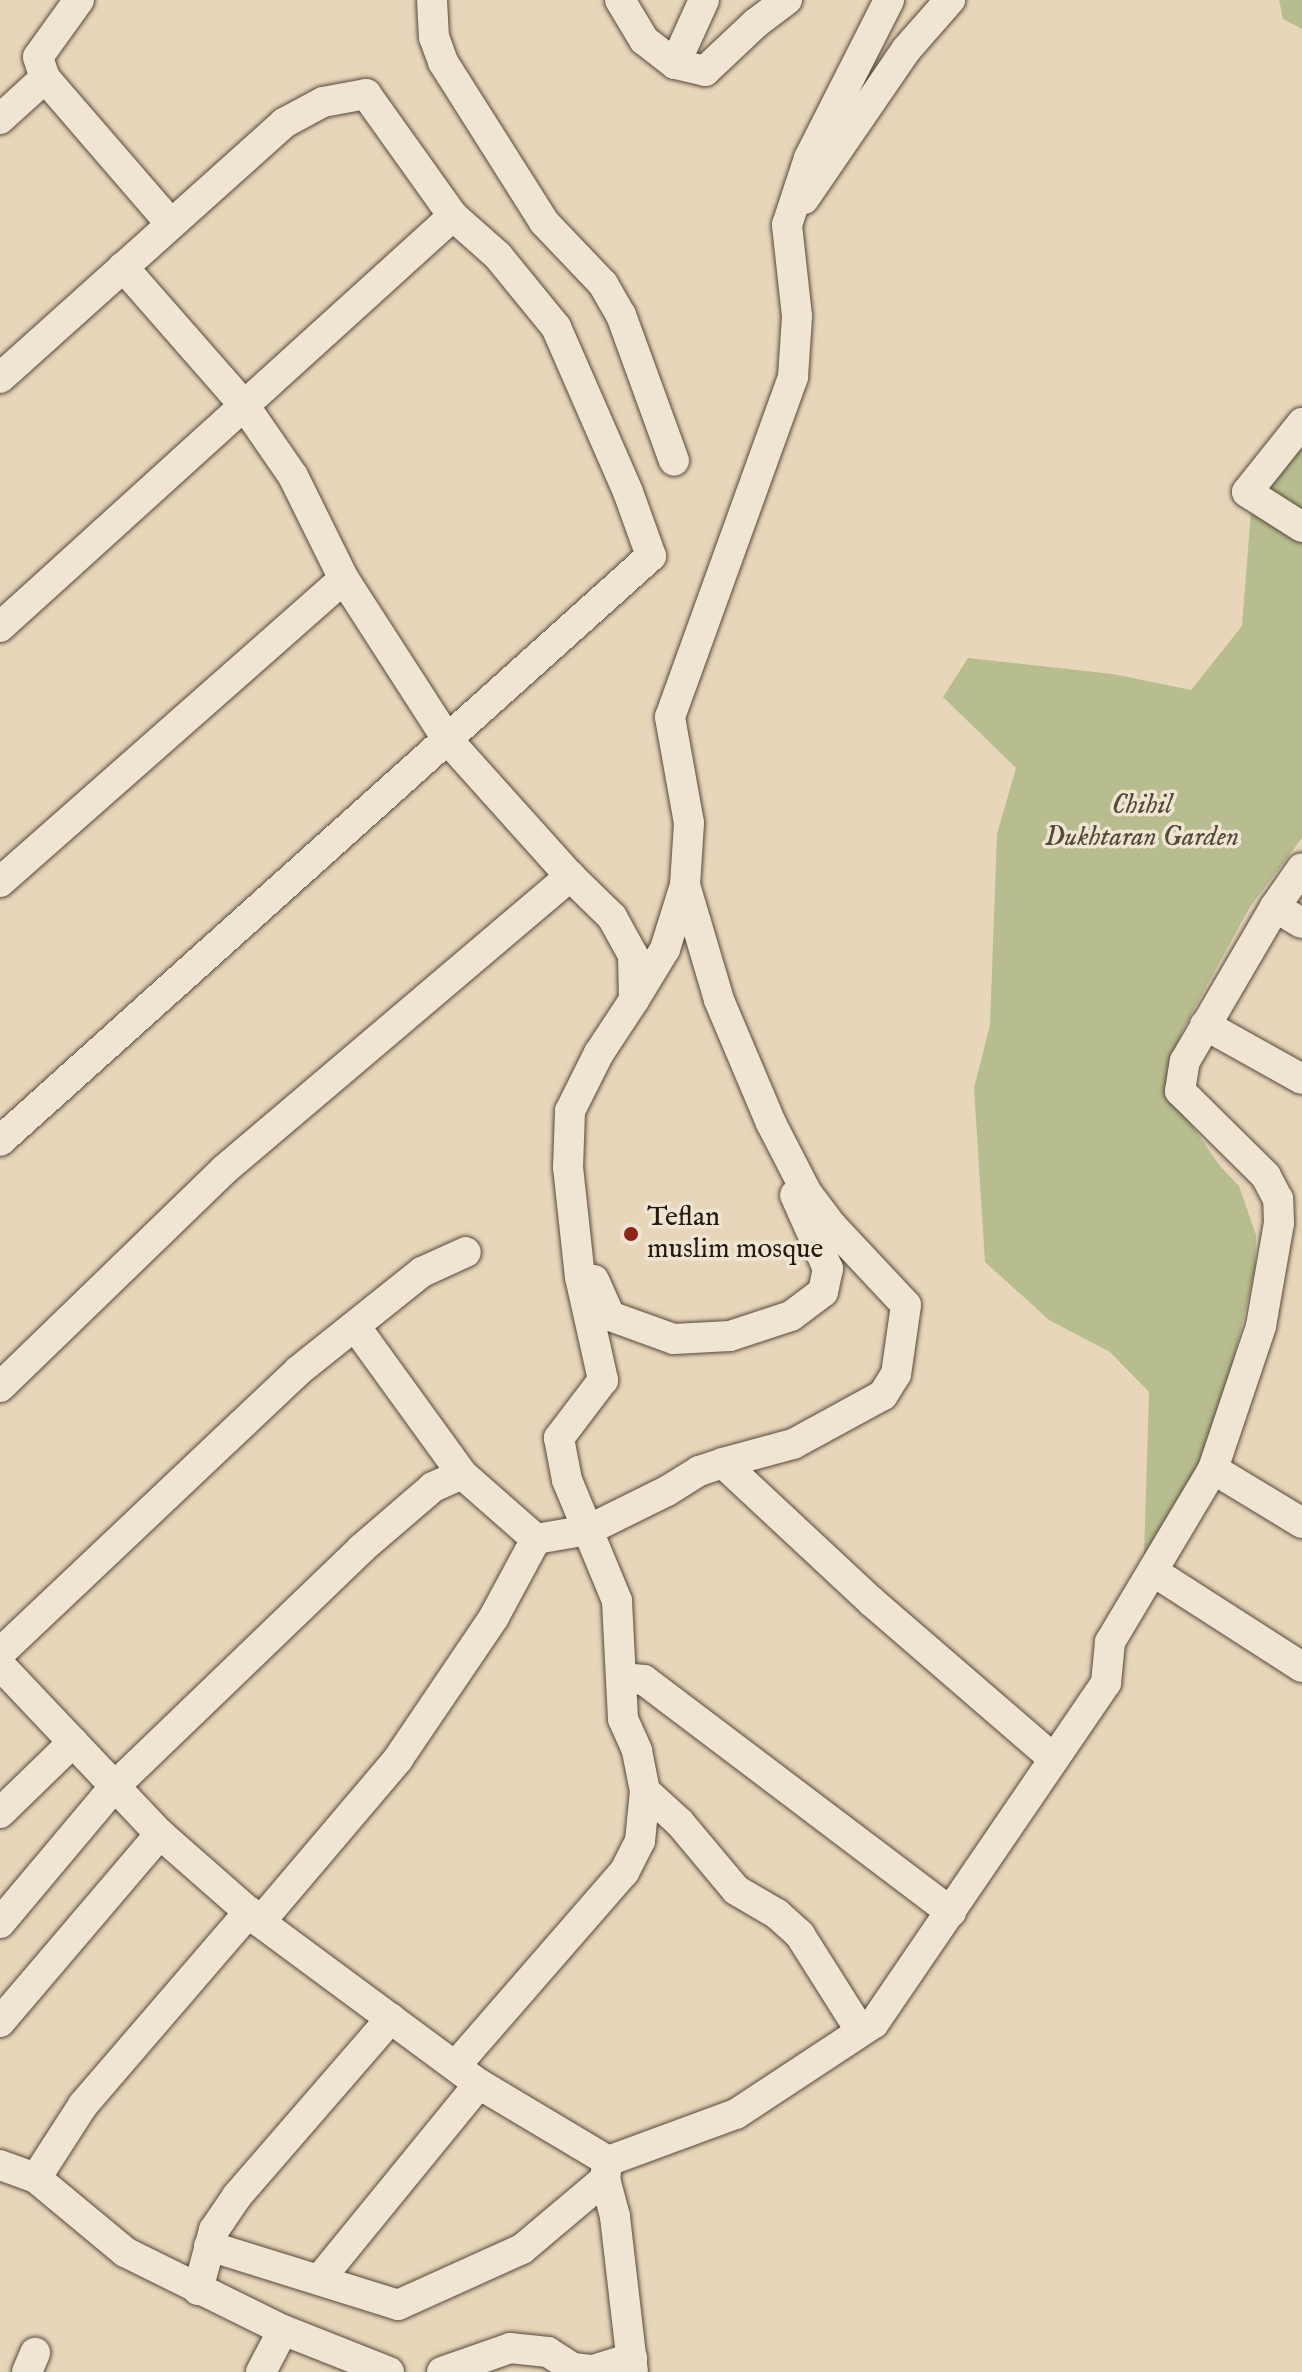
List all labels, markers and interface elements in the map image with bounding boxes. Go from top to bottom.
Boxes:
park label: Chihil Dukhtaran Garden [1045,789,1239,855]
place label: Teflan muslim mosque [647,1201,823,1267]
marker: Teflan muslim mosque [622,1225,640,1243]

